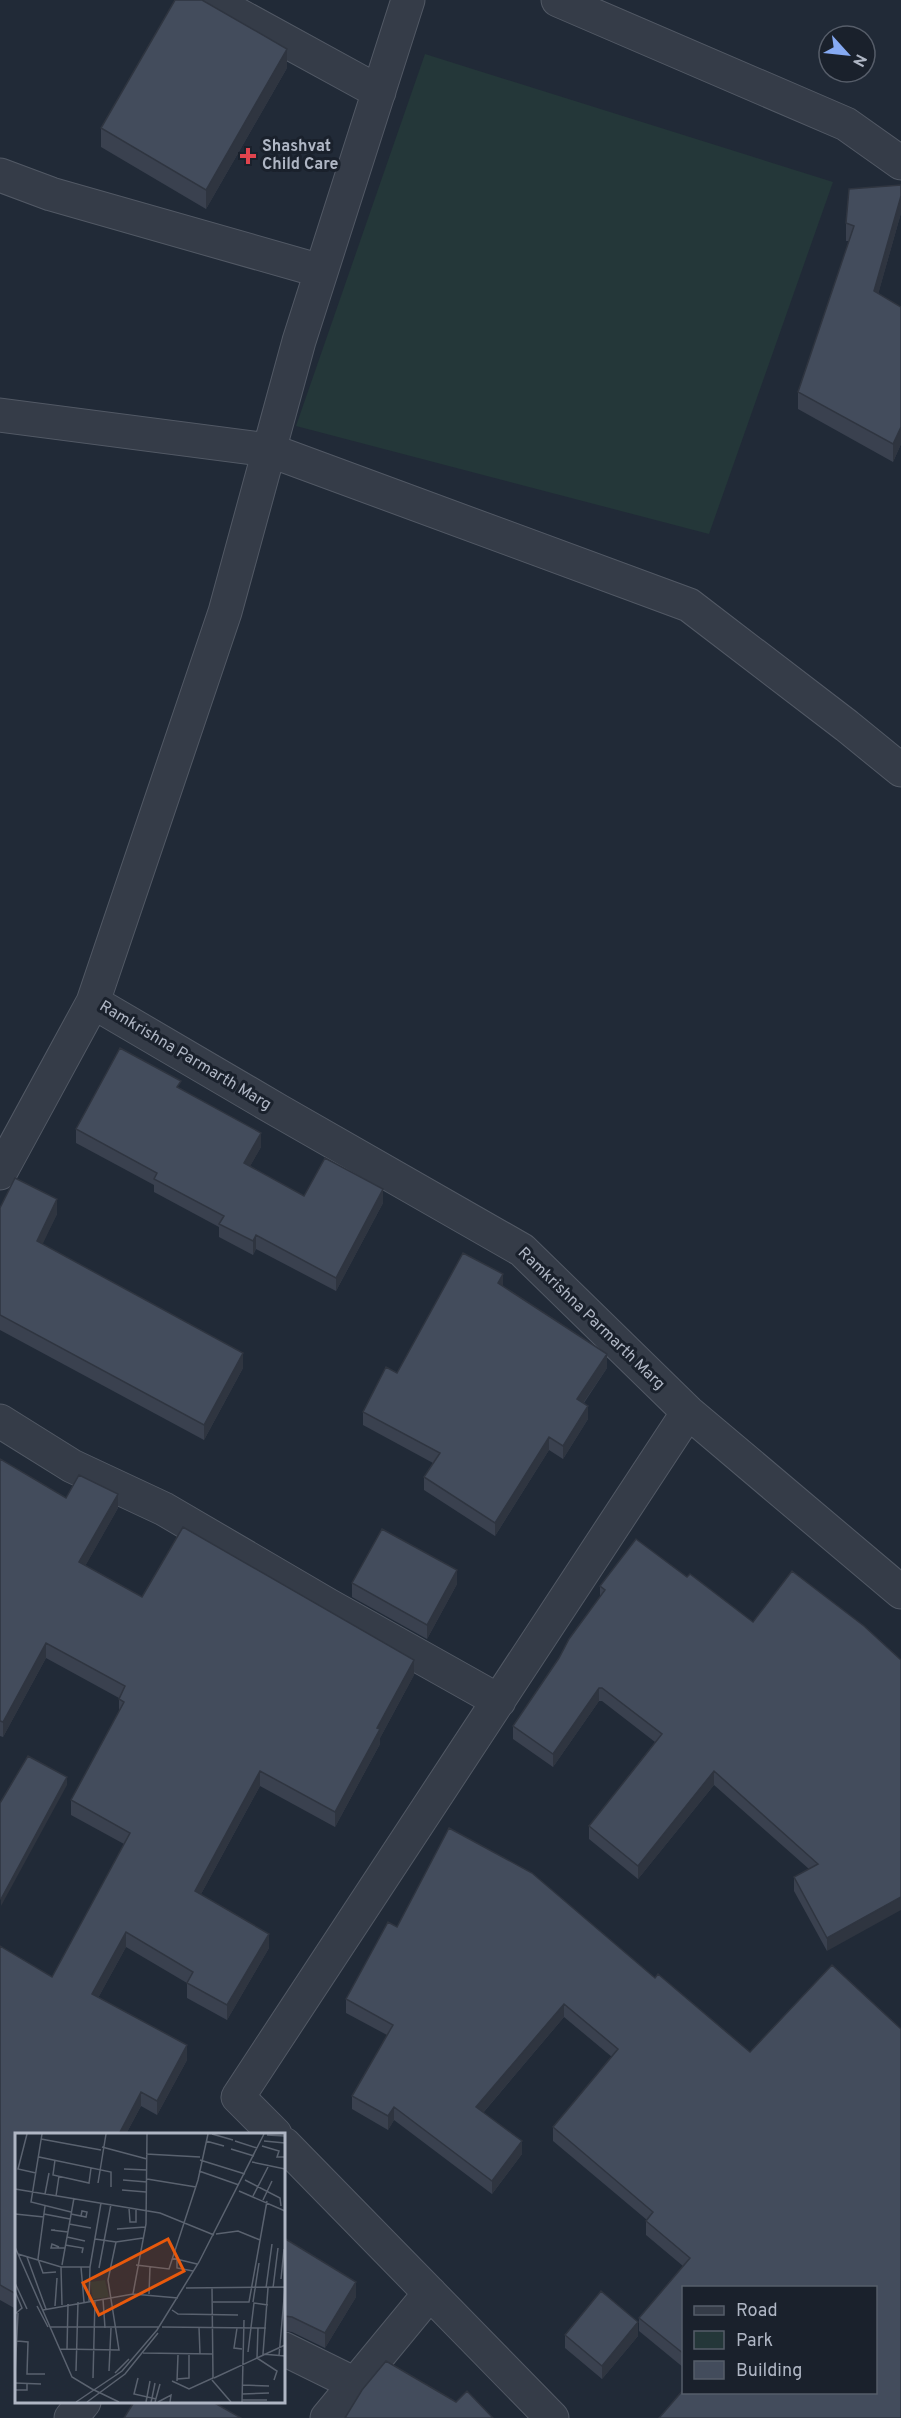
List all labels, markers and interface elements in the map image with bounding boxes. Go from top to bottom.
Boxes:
north arrow [817,24,877,84]
text: N [847,50,870,70]
place label: Shashvat Child Care [262,137,339,175]
marker: Shashvat Child Care [239,147,257,165]
street label: Ramkrishna Parmarth Marg [95,997,275,1115]
street label: Ramkrishna Parmarth Marg [513,1243,669,1395]
inset map [15,2133,285,2403]
legend [682,2286,877,2394]
text: Road [736,2300,778,2323]
text: Park [736,2330,773,2353]
text: Building [736,2360,802,2383]

